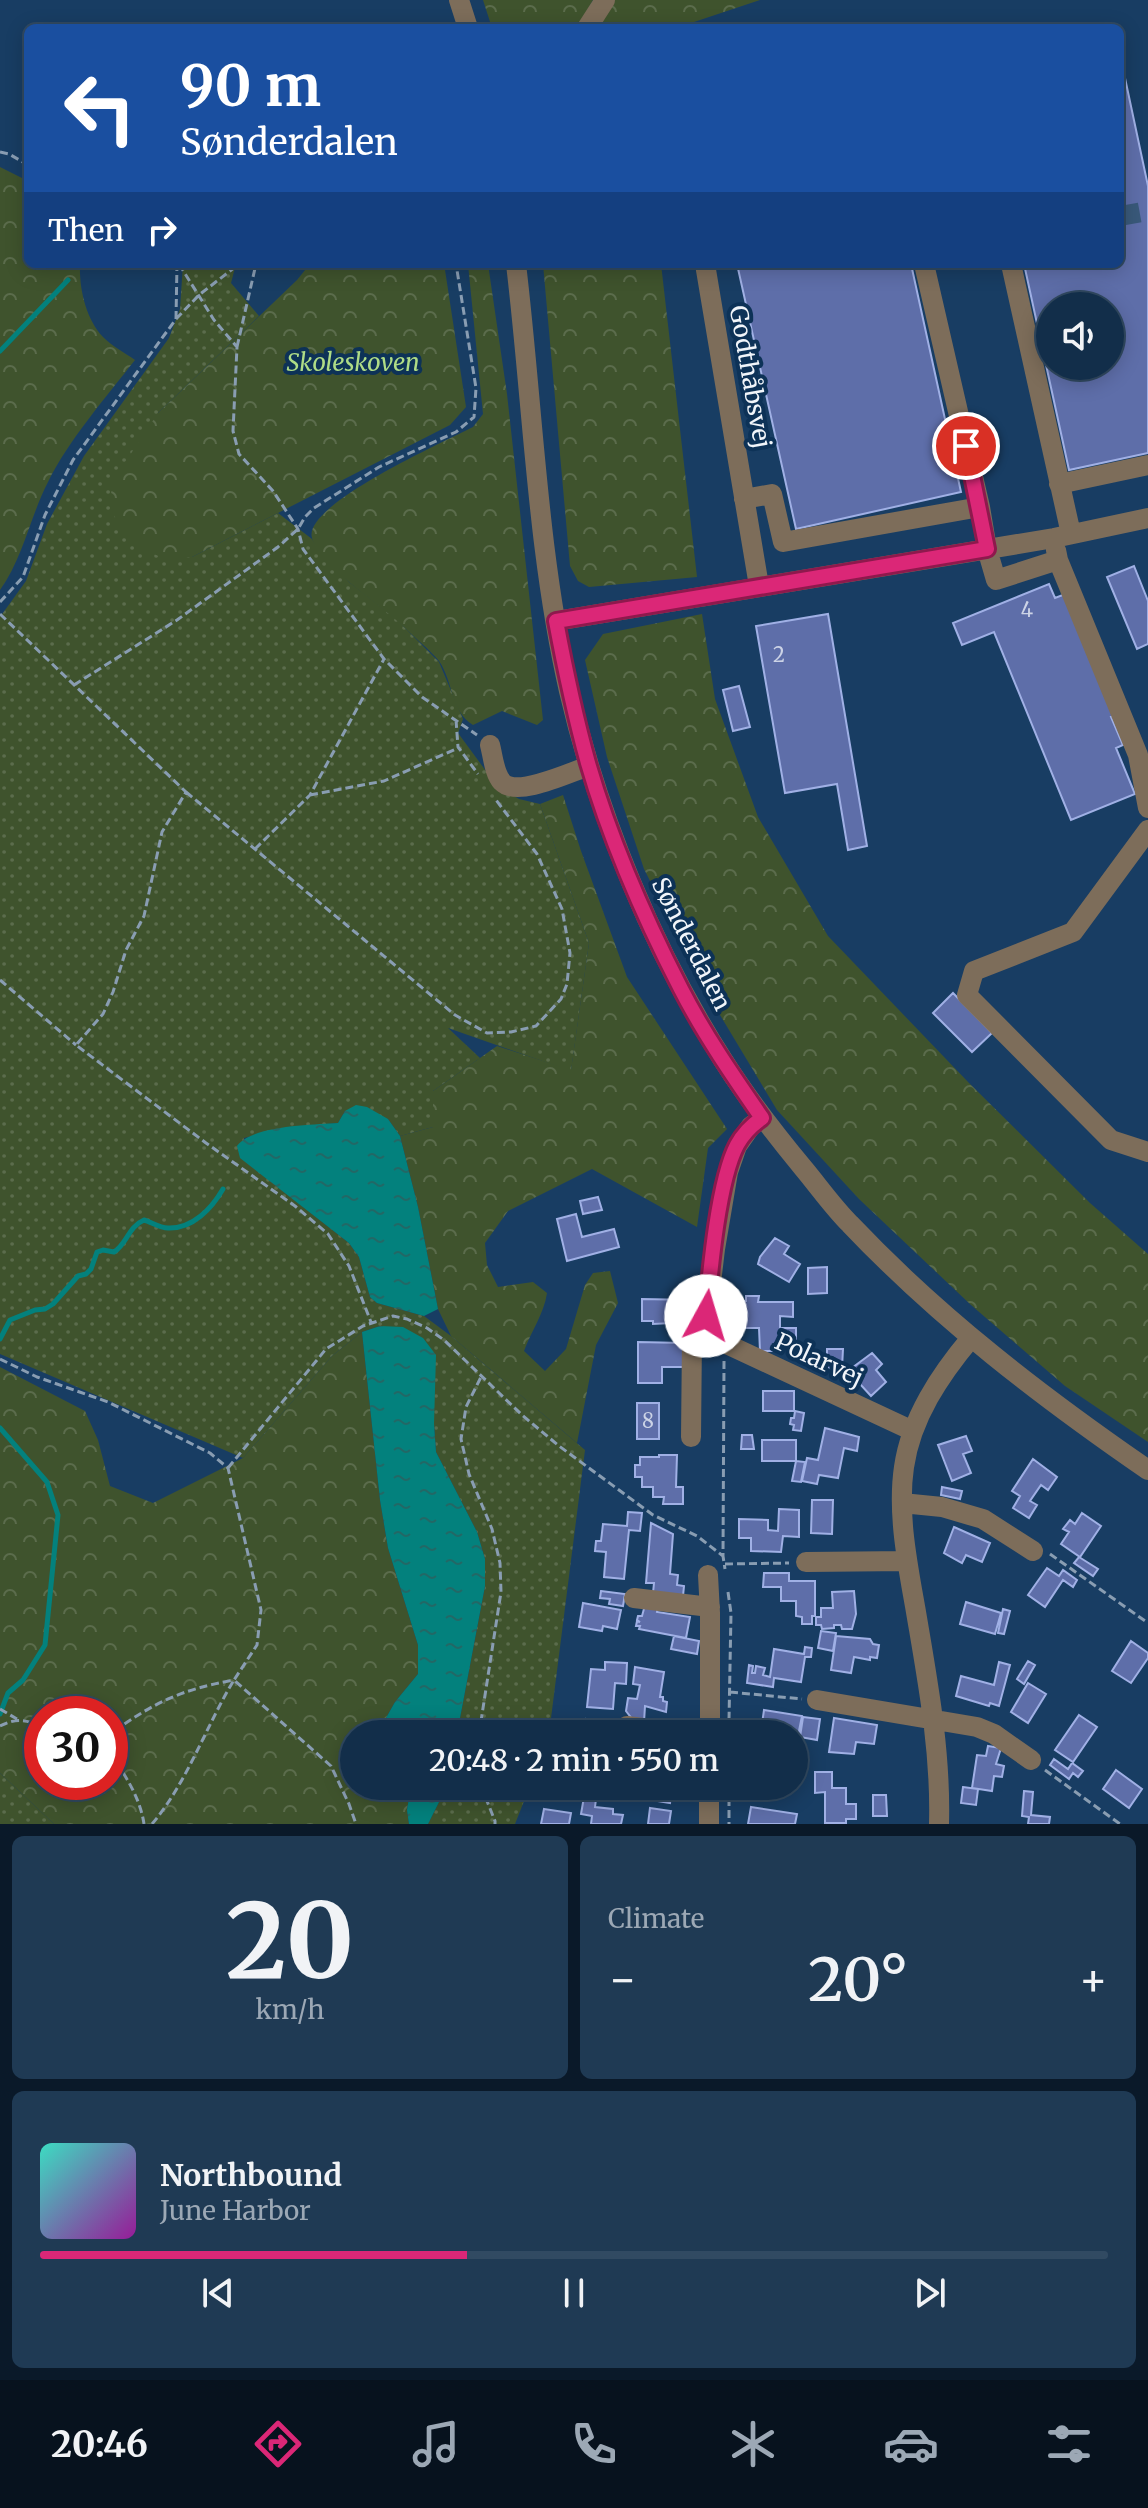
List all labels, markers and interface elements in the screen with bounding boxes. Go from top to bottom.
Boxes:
text: 90 m [180,51,321,121]
icon: left [48,56,152,160]
text: Sønderdalen [180,120,398,165]
icon: right [140,208,184,252]
text: Then [48,211,124,249]
map controls [1036,292,1124,380]
button: sound [1036,292,1124,380]
street label: Godthåbsvej [723,303,778,451]
park label: Skoleskoven [286,347,420,378]
pin [932,412,1000,480]
icon: arrive [944,424,988,468]
house number: 4 [1021,597,1033,622]
house number: 2 [773,642,785,667]
street label: Sønderdalen [645,872,738,1016]
position arrow [664,1274,748,1358]
street label: Polarvej [770,1326,868,1393]
house number: 8 [642,1408,654,1433]
speed limit sign: 30 [24,1696,128,1800]
text: 20:48 · 2 min · 550 m [429,1741,719,1779]
text: 20 [226,1876,354,2006]
text: Climate [608,1902,704,1935]
text: 20° [808,1942,908,2017]
text: − [608,1952,637,2007]
text: + [1079,1952,1108,2007]
text: km/h [256,1993,324,2026]
text: Northbound [160,2156,342,2194]
text: June Harbor [160,2194,311,2227]
icon: previous [196,2271,240,2315]
icon: pause [552,2271,596,2315]
icon: next [908,2271,952,2315]
icon: directions [250,2416,306,2472]
icon: music [408,2416,464,2472]
icon: phone [566,2416,622,2472]
icon: climate [725,2416,781,2472]
icon: car [883,2416,939,2472]
icon: filters [1041,2416,1097,2472]
text: 20:46 [51,2422,148,2467]

